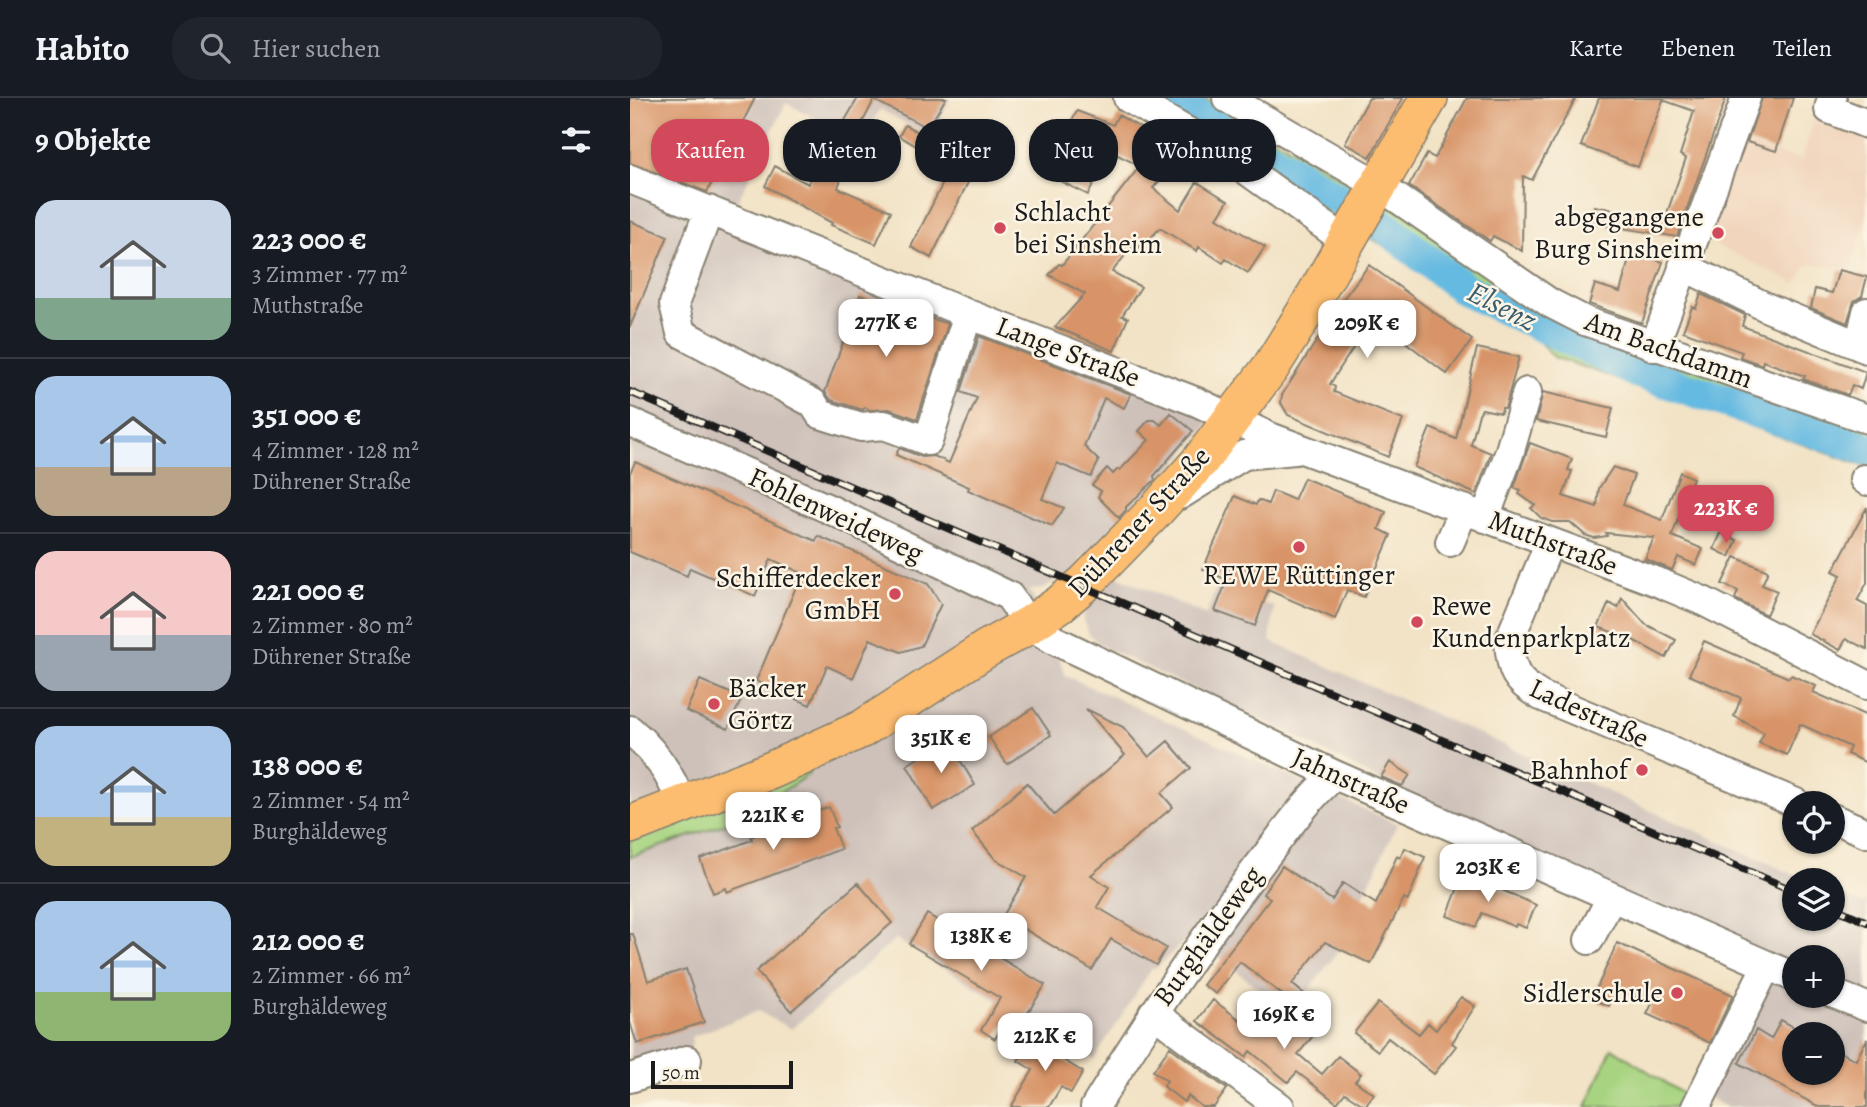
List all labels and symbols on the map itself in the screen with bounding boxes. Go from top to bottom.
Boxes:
place label: Schlacht bei Sinsheim [1014,193,1162,263]
place label: abgegangene Burg Sinsheim [1534,198,1704,268]
marker: Schlacht bei Sinsheim [992,220,1008,236]
marker: abgegangene Burg Sinsheim [1710,225,1726,241]
water label: Elsenz [1461,272,1543,340]
pin: 277K € [829,300,943,359]
pin: 209K € [1310,300,1424,360]
street label: Am Bachdamm [1579,302,1758,398]
street label: Lange Straße [991,307,1145,397]
street label: Dührener Straße [1059,438,1219,606]
street label: Fohlenweideweg [742,458,930,572]
pin: 223K € [1669,486,1783,545]
street label: Muthstraße [1483,501,1623,585]
marker: REWE Rüttinger [1291,539,1307,555]
place label: REWE Rüttinger [1203,556,1395,594]
place label: Schifferdecker GmbH [716,559,881,629]
marker: Schifferdecker GmbH [887,586,903,602]
place label: Rewe Kundenparkplatz [1431,587,1631,657]
marker: Rewe Kundenparkplatz [1409,614,1425,630]
place label: Bäcker Görtz [728,669,807,739]
street label: Ladestraße [1523,669,1655,757]
marker: Bäcker Görtz [706,696,722,712]
pin: 351K € [884,716,998,775]
street label: Jahnstraße [1286,738,1416,824]
place label: Bahnhof [1530,751,1632,789]
marker: Bahnhof [1634,762,1650,778]
pin: 221K € [716,792,830,852]
pin: 203K € [1431,844,1545,904]
street label: Burghäldeweg [1144,858,1272,1014]
pin: 138K € [924,914,1038,973]
place label: Sidlerschule [1523,974,1663,1012]
marker: Sidlerschule [1669,985,1685,1001]
pin: 169K € [1227,992,1341,1051]
pin: 212K € [988,1014,1102,1073]
scale bar [651,1058,793,1090]

